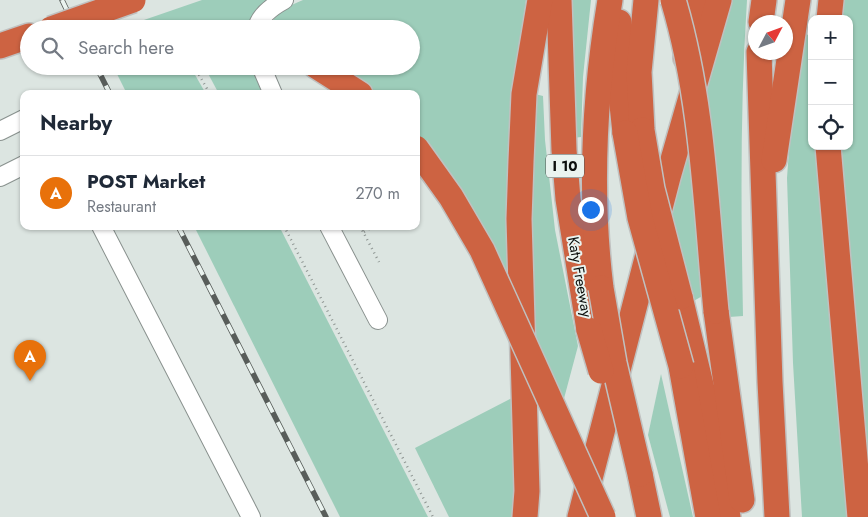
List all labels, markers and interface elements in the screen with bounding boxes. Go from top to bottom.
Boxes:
north arrow [748,15,793,60]
map controls [808,15,853,150]
button: + [808,15,853,60]
search box [20,20,420,75]
icon: search [38,34,66,62]
text: Search here [78,34,174,61]
button: − [808,60,853,105]
button: locate [808,105,853,150]
text: Nearby [40,108,112,138]
road number: I 10 [546,154,584,178]
text: POST Market [87,168,205,195]
text: A [50,182,62,205]
text: 270 m [356,182,400,205]
text: Restaurant [87,195,156,218]
your location [578,197,604,223]
street label: Katy Freeway [562,235,598,320]
pin: A [14,340,46,381]

